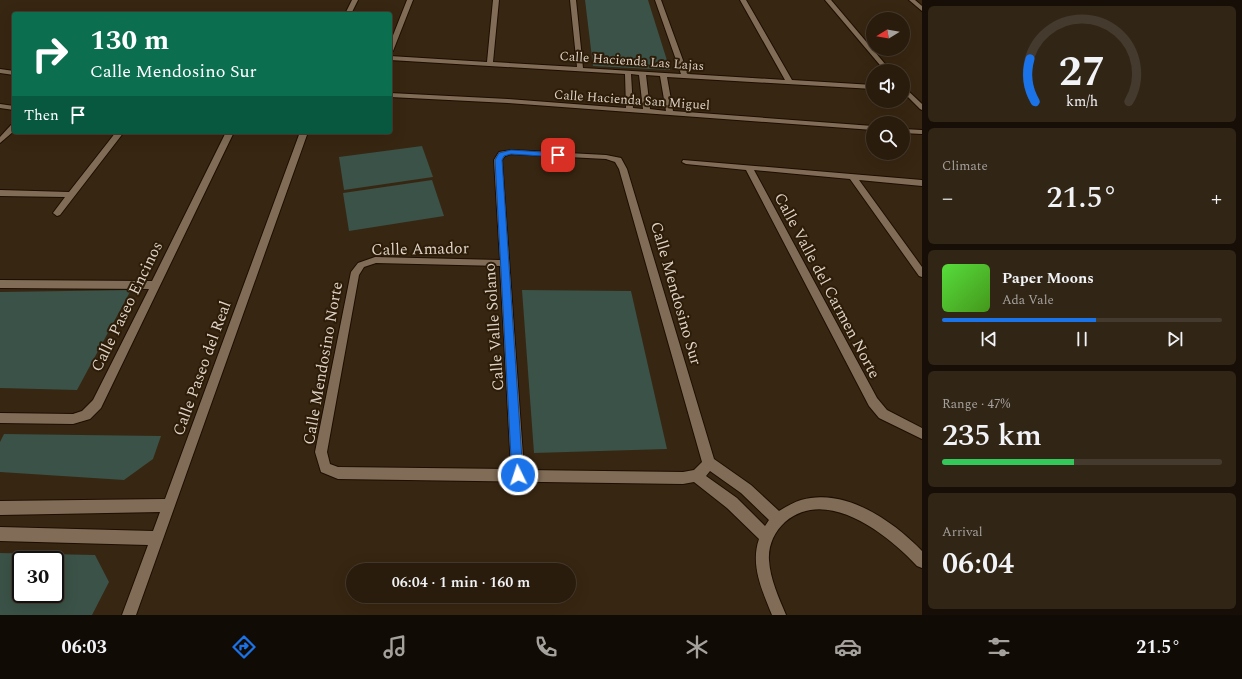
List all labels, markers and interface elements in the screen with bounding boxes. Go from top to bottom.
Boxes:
north arrow [866,12,910,56]
map controls [866,12,910,160]
text: 130 m [90,19,169,62]
icon: right [24,28,76,80]
text: 27 [1059,41,1105,104]
street label: Calle Hacienda Las Lajas [559,46,705,76]
text: Calle Mendosino Sur [90,58,257,85]
button: sound [866,64,910,108]
street label: Calle Hacienda San Miguel [553,85,711,115]
text: km/h [1066,90,1098,112]
text: Then [24,104,59,127]
icon: arrive [67,104,89,126]
button: search [866,116,910,160]
pin [541,138,575,172]
icon: arrive [547,144,569,166]
text: Climate [942,156,988,176]
text: 21.5° [1046,175,1118,221]
text: − [942,182,953,215]
text: + [1211,182,1222,215]
street label: Calle Valle del Carmen Norte [768,188,886,383]
street label: Calle Mendosino Sur [644,219,708,368]
street label: Calle Amador [371,236,469,262]
street label: Calle Paseo Encinos [85,237,169,376]
street label: Calle Valle Solano [478,262,510,392]
text: Paper Moons [1002,267,1094,290]
street label: Calle Mendosino Norte [297,280,349,447]
text: Ada Vale [1002,290,1054,310]
street label: Calle Paseo del Real [166,298,237,439]
icon: previous [978,328,1000,350]
icon: pause [1071,328,1093,350]
icon: next [1164,328,1186,350]
text: Range · 47% [942,394,1010,414]
text: 235 km [942,413,1042,459]
position arrow [497,454,539,496]
text: Arrival [942,522,983,542]
text: 06:04 [942,541,1014,587]
speed limit sign: 30 [12,551,64,603]
text: 06:04 · 1 min · 160 m [392,571,530,594]
icon: directions [230,633,258,661]
icon: music [381,633,409,661]
icon: phone [532,633,560,661]
icon: climate [683,633,711,661]
icon: car [834,633,862,661]
icon: filters [985,633,1013,661]
text: 06:03 [62,634,107,661]
text: 21.5° [1136,634,1180,661]

